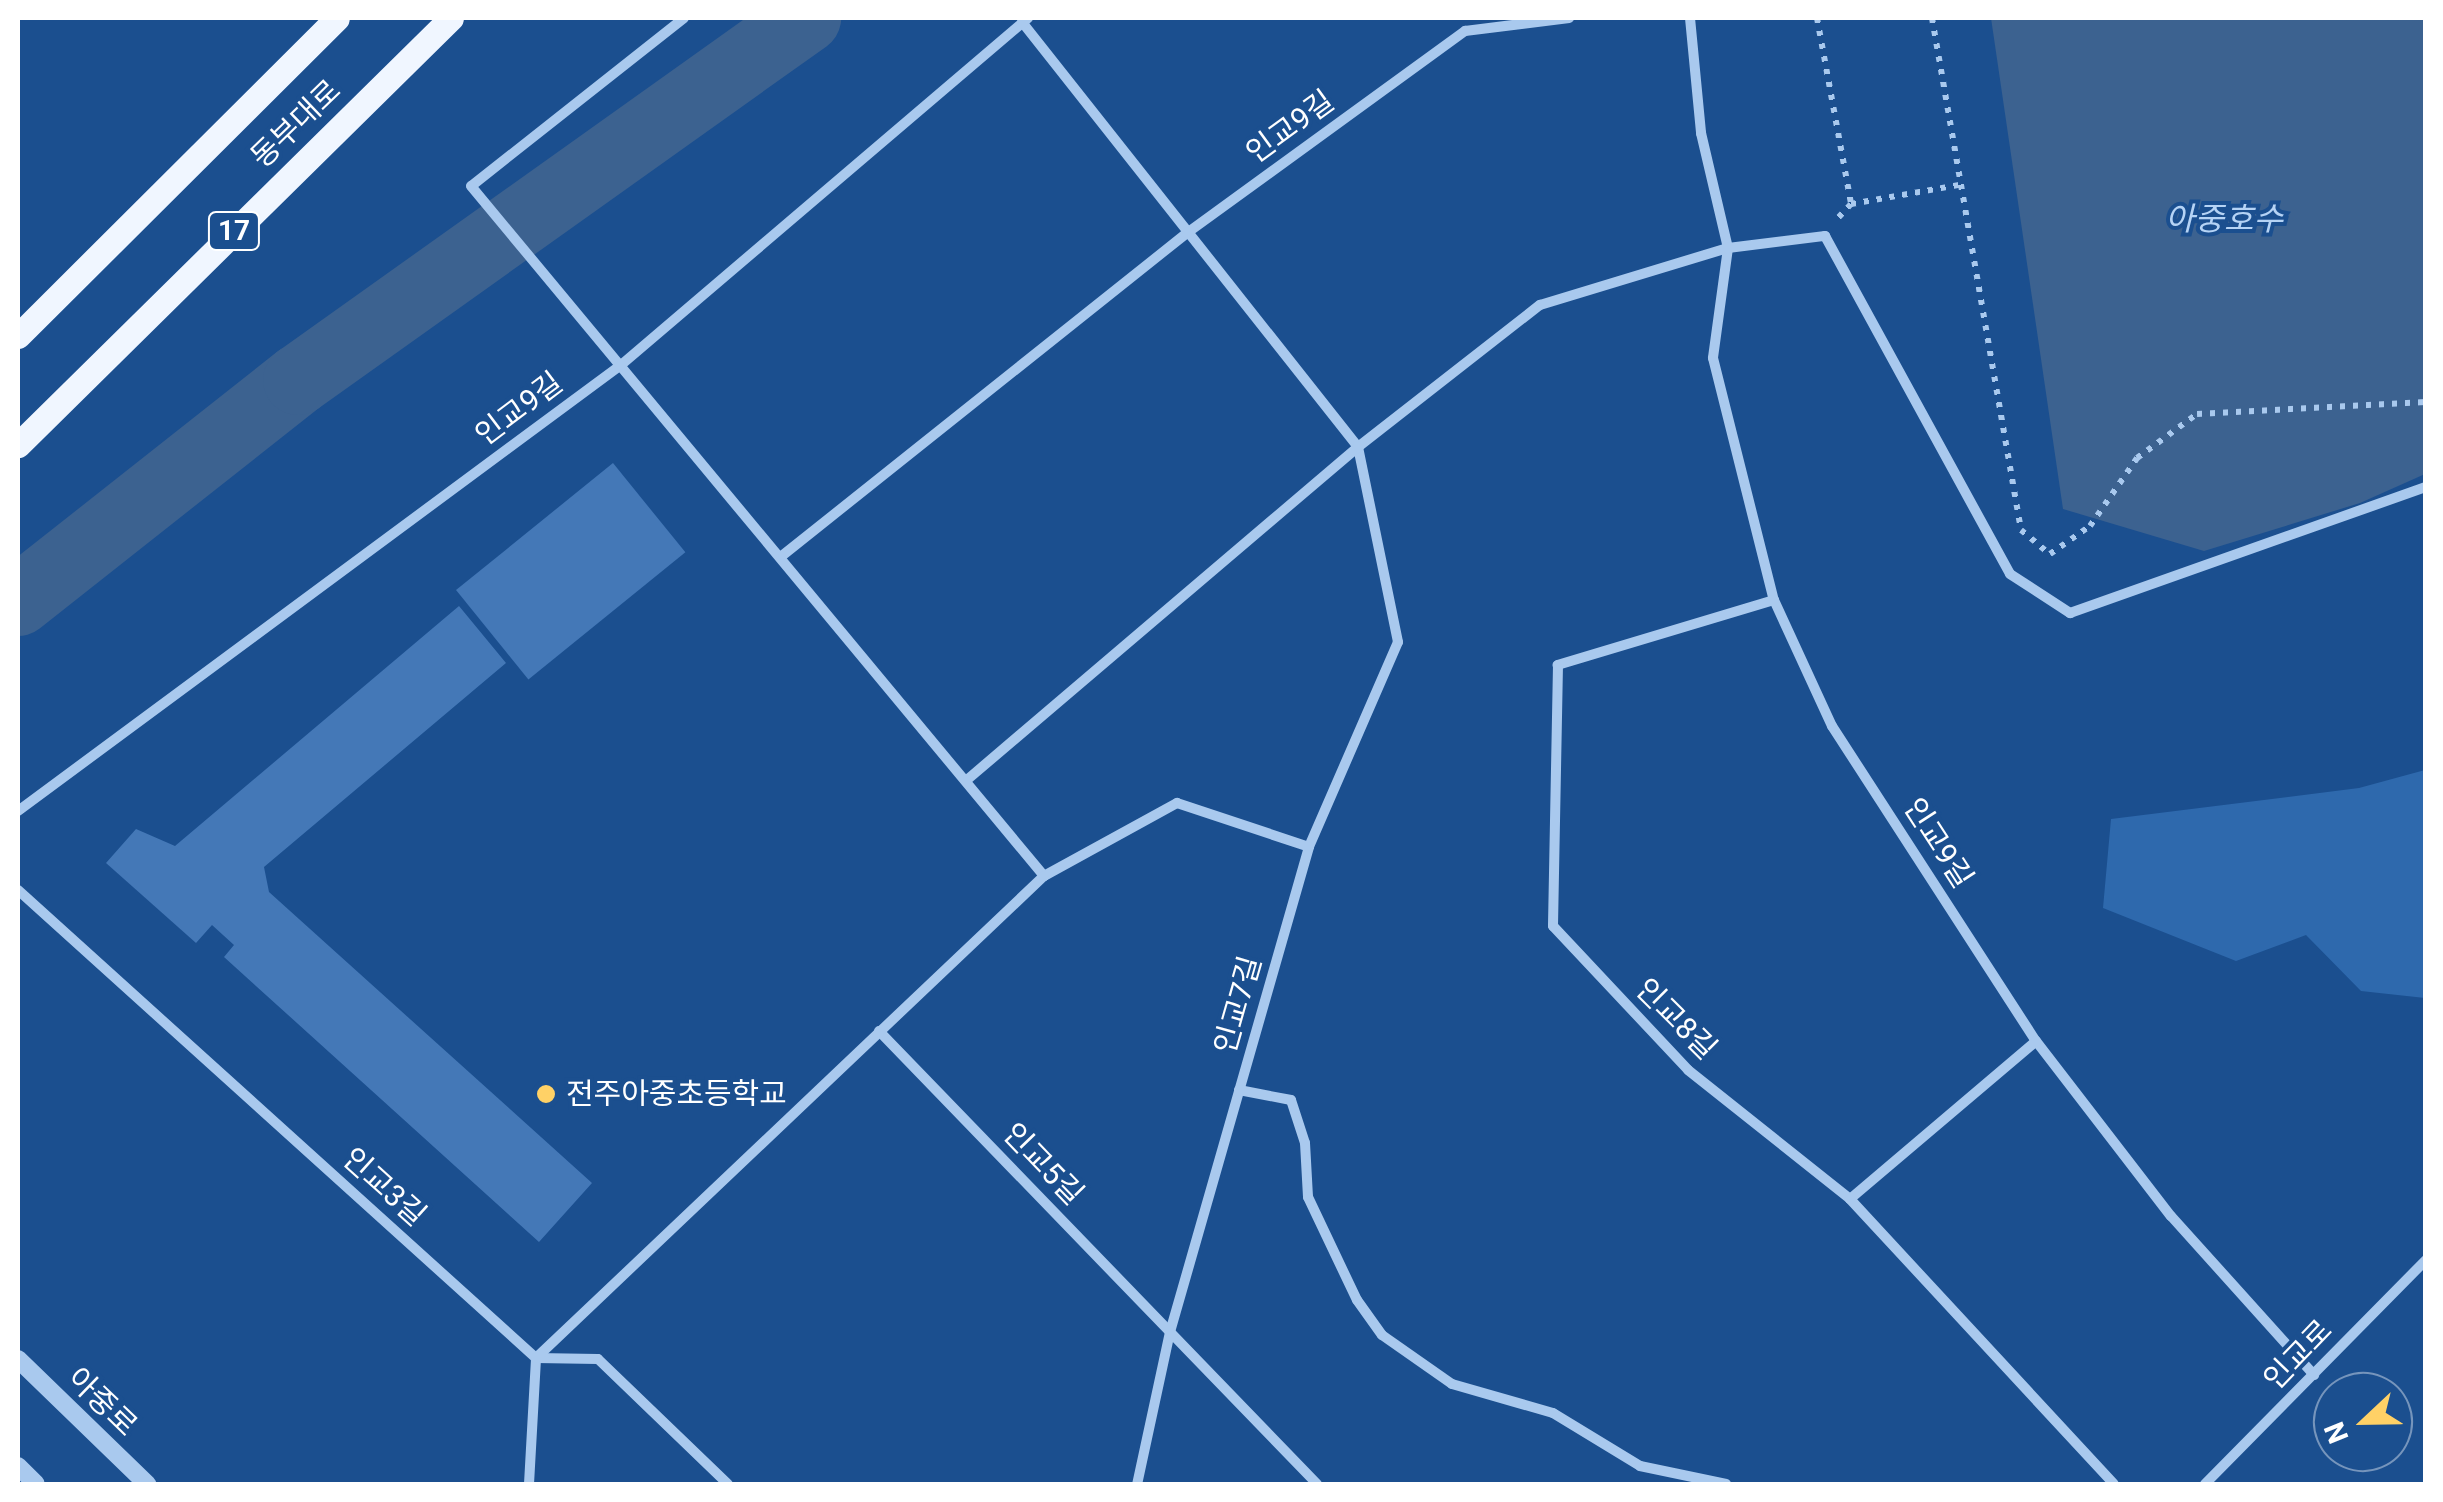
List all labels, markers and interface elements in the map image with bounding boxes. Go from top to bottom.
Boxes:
street label: 동부대로 [244,73,348,175]
street label: 인교9길 [1239,83,1341,171]
water label: 아중호수 [2165,200,2283,238]
road number: 17 [206,208,262,254]
street label: 인교9길 [468,365,570,453]
street label: 인교9길 [1896,791,1980,895]
street label: 인교7길 [1207,952,1269,1058]
street label: 인교8길 [1628,971,1724,1067]
place label: 전주아중초등학교 [566,1076,787,1112]
marker: 전주아중초등학교 [535,1083,557,1105]
street label: 인교5길 [995,1116,1091,1212]
street label: 인교3길 [335,1140,433,1234]
street label: 인교로 [2256,1313,2340,1397]
street label: 아중로 [60,1360,144,1444]
north arrow [2313,1372,2413,1472]
text: N [2318,1417,2356,1448]

